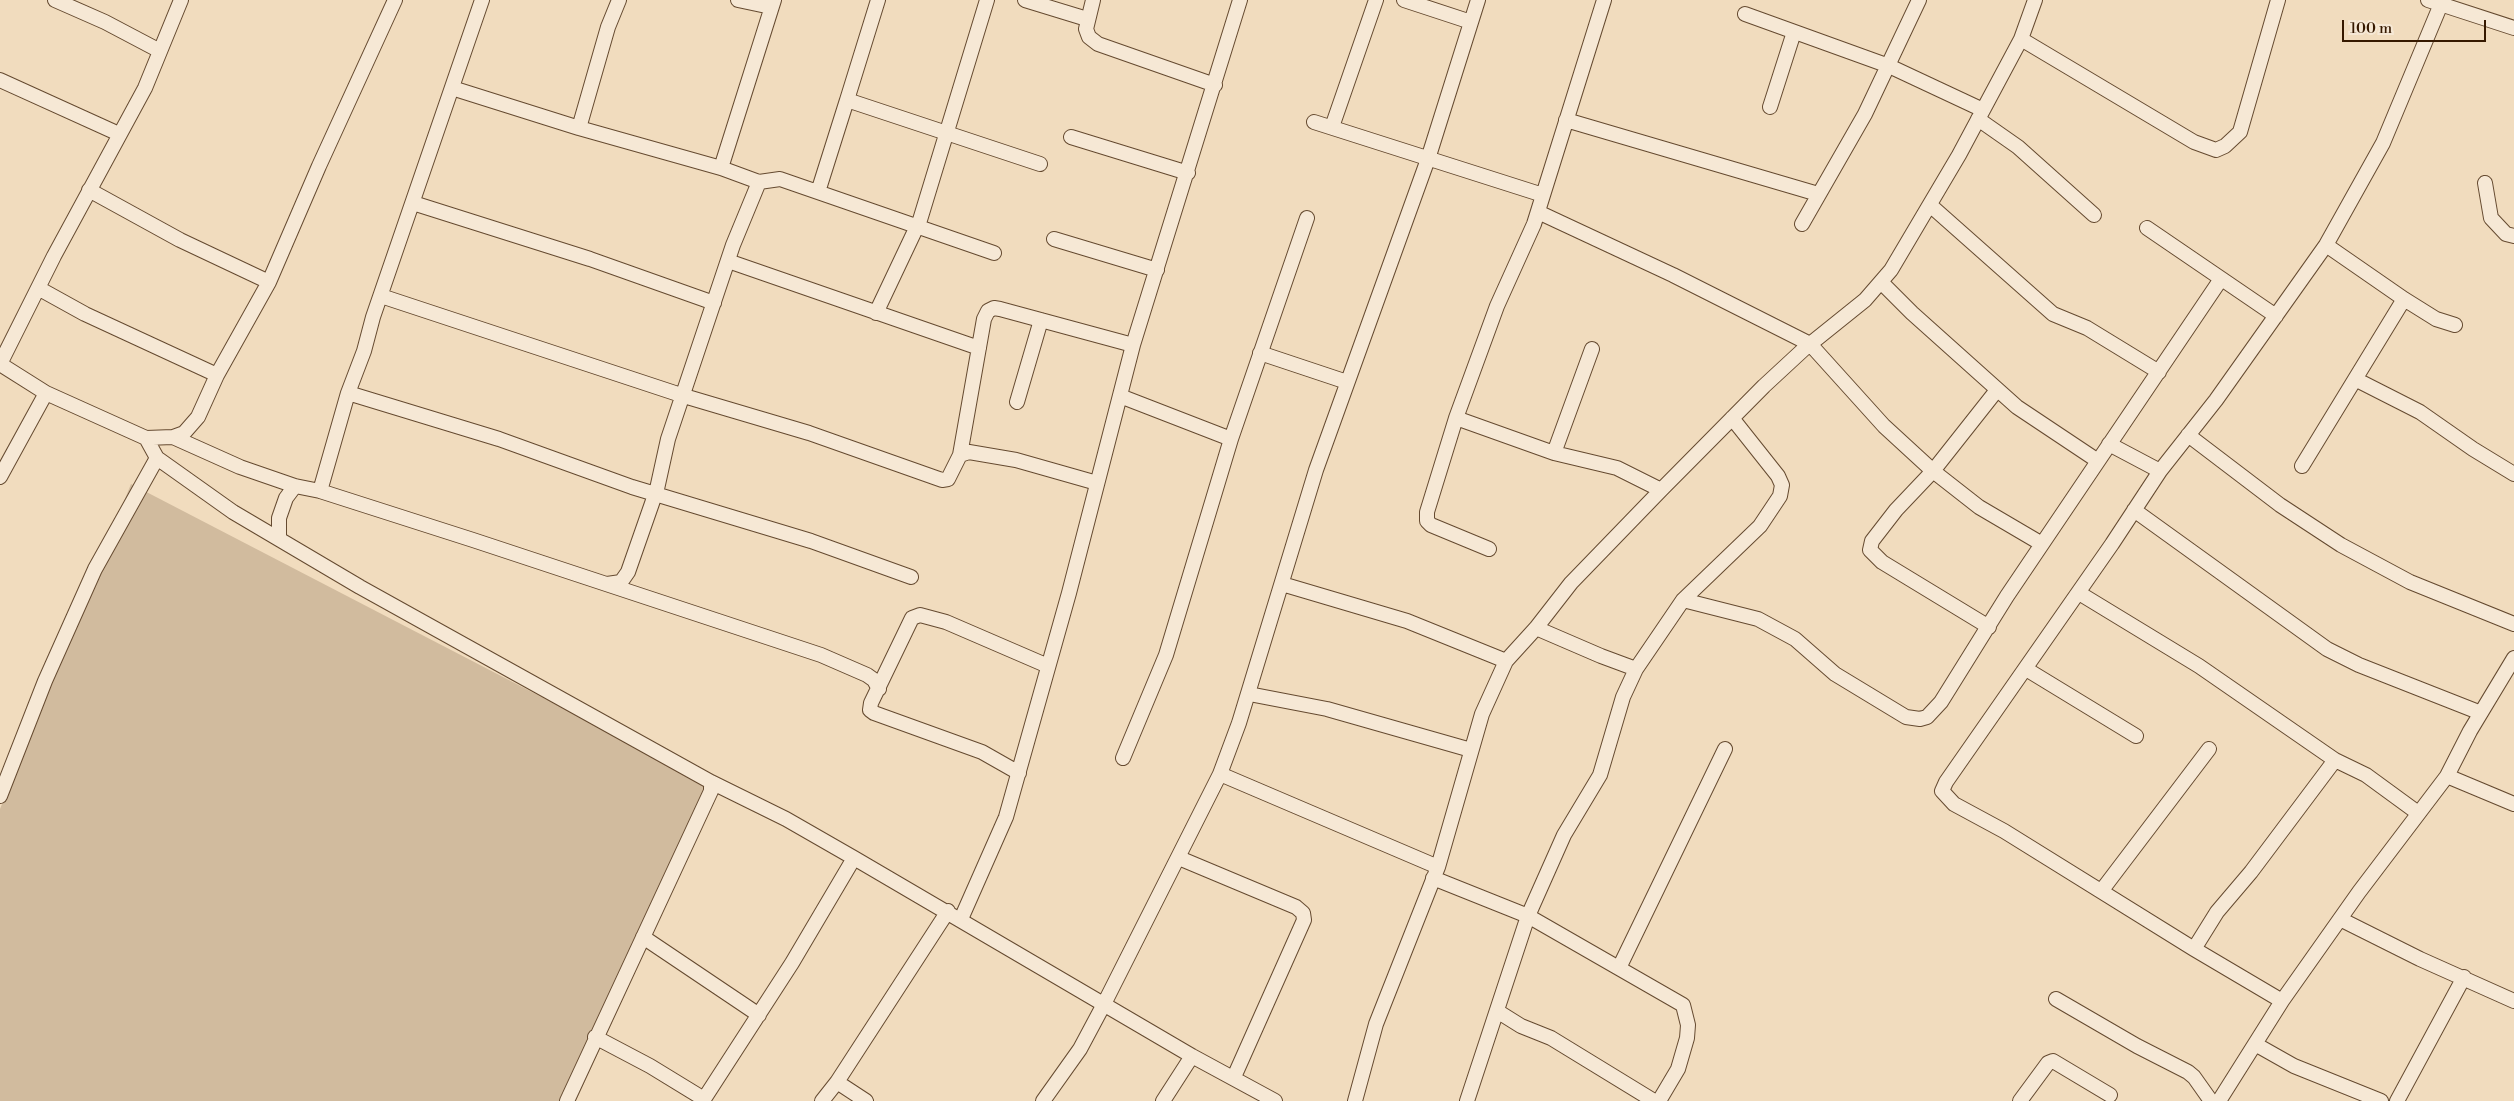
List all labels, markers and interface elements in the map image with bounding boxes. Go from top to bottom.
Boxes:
scale bar [2344,10,2488,42]
text: 100 m [2350,19,2392,38]

